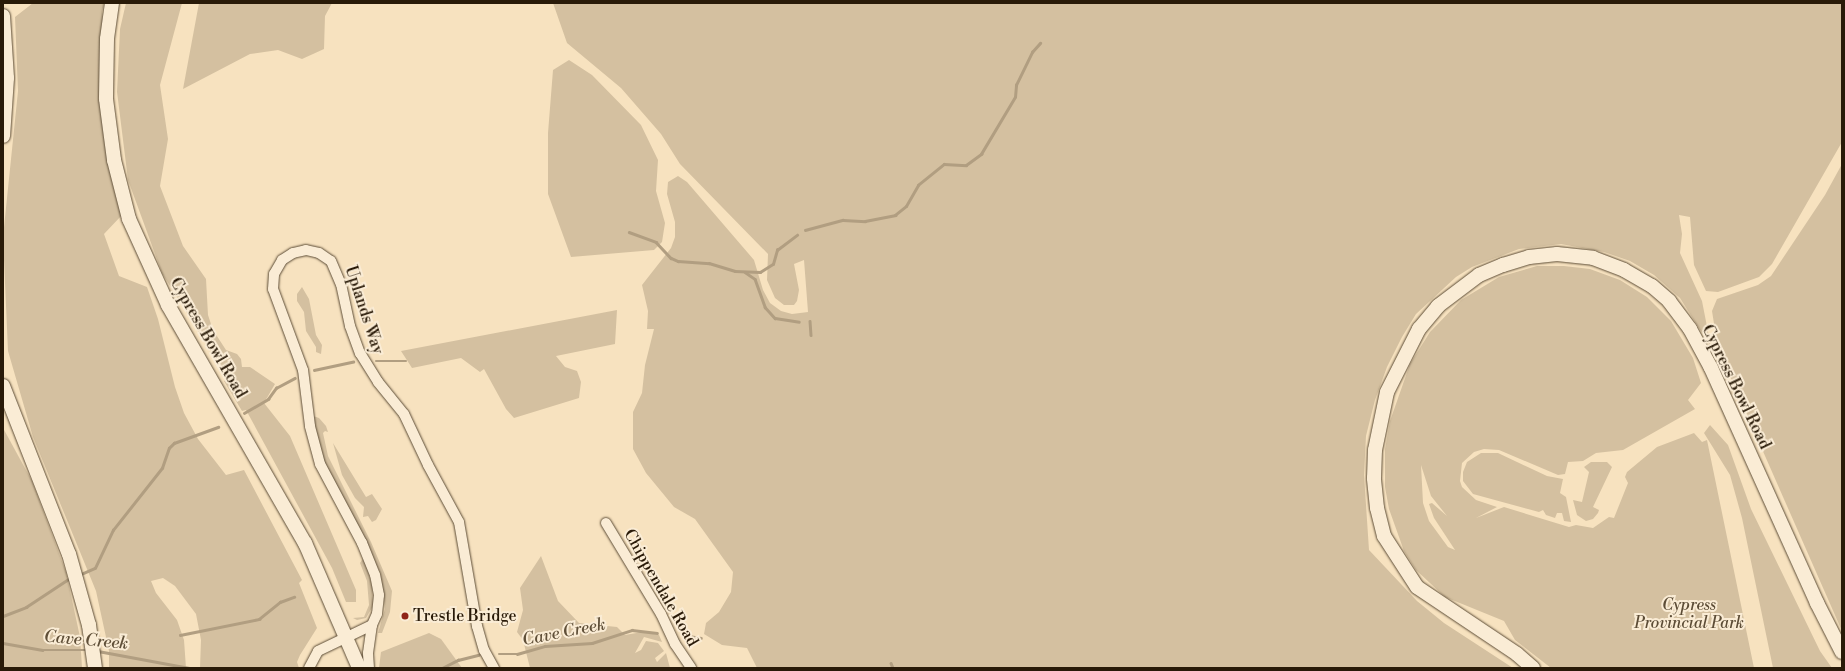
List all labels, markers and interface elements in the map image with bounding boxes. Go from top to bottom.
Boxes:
street label: Uplands Way [341,263,387,357]
street label: Cypress Bowl Road [166,274,250,402]
street label: Cypress Bowl Road [1698,322,1774,452]
street label: Chippendale Road [620,526,702,650]
park label: Cypress Provincial Park [1634,595,1744,633]
place label: Trestle Bridge [413,606,517,626]
marker: Trestle Bridge [400,611,410,621]
water label: Cave Creek [521,615,607,651]
water label: Cave Creek [43,627,129,655]

